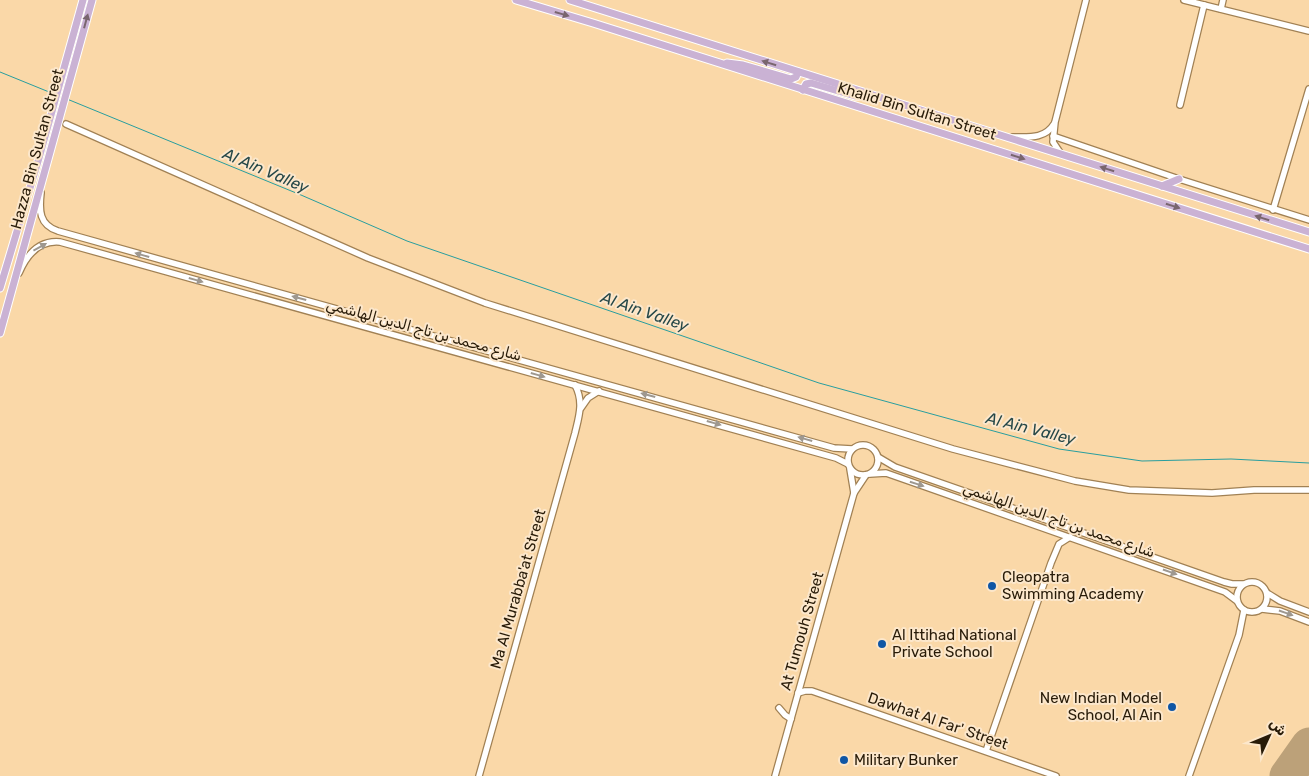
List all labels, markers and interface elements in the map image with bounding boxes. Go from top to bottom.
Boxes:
one-way arrow [555,11,570,19]
one-way arrow [82,13,90,28]
one-way arrow [761,58,776,66]
street label: Hazza Bin Sultan Street [7,67,67,231]
street label: Khalid Bin Sultan Street [835,78,999,144]
water label: Al Ain Valley [219,144,313,197]
one-way arrow [1011,154,1026,162]
one-way arrow [1100,165,1115,172]
one-way arrow [1165,203,1180,211]
one-way arrow [1255,213,1270,221]
one-way arrow [32,243,47,251]
one-way arrow [135,251,150,259]
one-way arrow [188,276,203,284]
water label: Al Ain Valley [598,287,692,336]
one-way arrow [291,294,306,302]
street label: شارع محمد بن تاج الدين الهاشمي [323,295,524,368]
one-way arrow [531,371,546,379]
one-way arrow [641,391,656,399]
water label: Al Ain Valley [983,408,1079,449]
one-way arrow [706,420,721,428]
one-way arrow [797,435,812,443]
street label: شارع محمد بن تاج الدين الهاشمي [960,479,1157,564]
one-way arrow [910,480,925,488]
street label: Ma Al Murabba'at Street [487,507,549,671]
place label: Cleopatra Swimming Academy [1002,568,1144,603]
one-way arrow [1163,568,1178,576]
street label: At Tumouh Street [776,570,828,692]
marker: Cleopatra Swimming Academy [986,580,998,592]
one-way arrow [1279,609,1294,617]
place label: Al Ittihad National Private School [892,626,1017,661]
marker: Al Ittihad National Private School [876,638,888,650]
street label: Dawhat Al Far' Street [866,689,1011,753]
place label: New Indian Model School, Al Ain [1040,689,1162,724]
marker: New Indian Model School, Al Ain [1166,701,1178,713]
north arrow [1244,711,1294,761]
text: ش [1266,715,1290,740]
place label: Military Bunker [854,751,958,769]
marker: Military Bunker [838,754,850,766]

